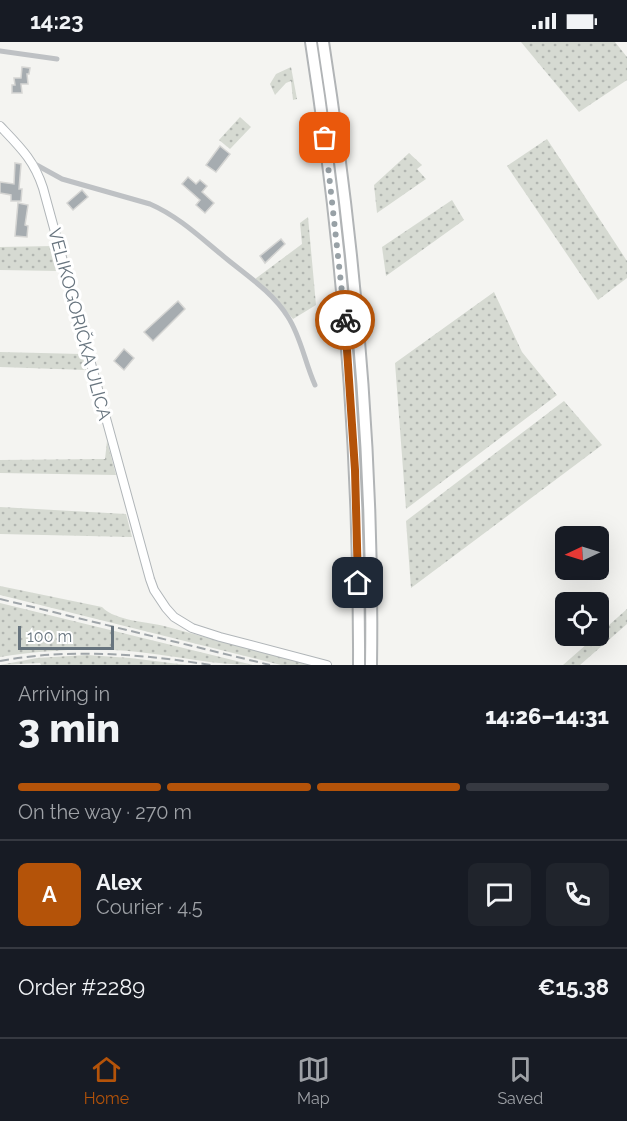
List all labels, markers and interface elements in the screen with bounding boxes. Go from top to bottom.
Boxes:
text: 14:23 [30,8,84,34]
pin [299,112,350,163]
icon: bag [308,121,341,154]
street label: VELIKOGORIČKA ULICA [44,225,117,422]
courier [315,290,375,350]
icon: bike [329,304,362,337]
north arrow [555,526,609,580]
map controls [555,526,609,646]
pin [332,557,383,608]
icon: home [341,566,374,599]
button: locate [555,592,609,646]
scale bar [18,623,114,650]
text: 100 m [27,627,72,646]
text: Arriving in [18,682,110,706]
text: 14:26–14:31 [485,703,609,729]
text: 3 min [18,705,120,751]
text: On the way · 270 m [18,800,192,824]
button: chat [468,863,531,926]
button: phone [546,863,609,926]
text: Alex [96,869,142,895]
text: A [42,881,57,907]
text: Courier · 4.5 [96,895,203,919]
text: Order #2289 [18,974,145,1000]
text: €15.38 [538,974,609,1000]
tab: Home [84,1053,129,1108]
tab: Map [297,1053,330,1108]
tab: Saved [497,1053,543,1108]

